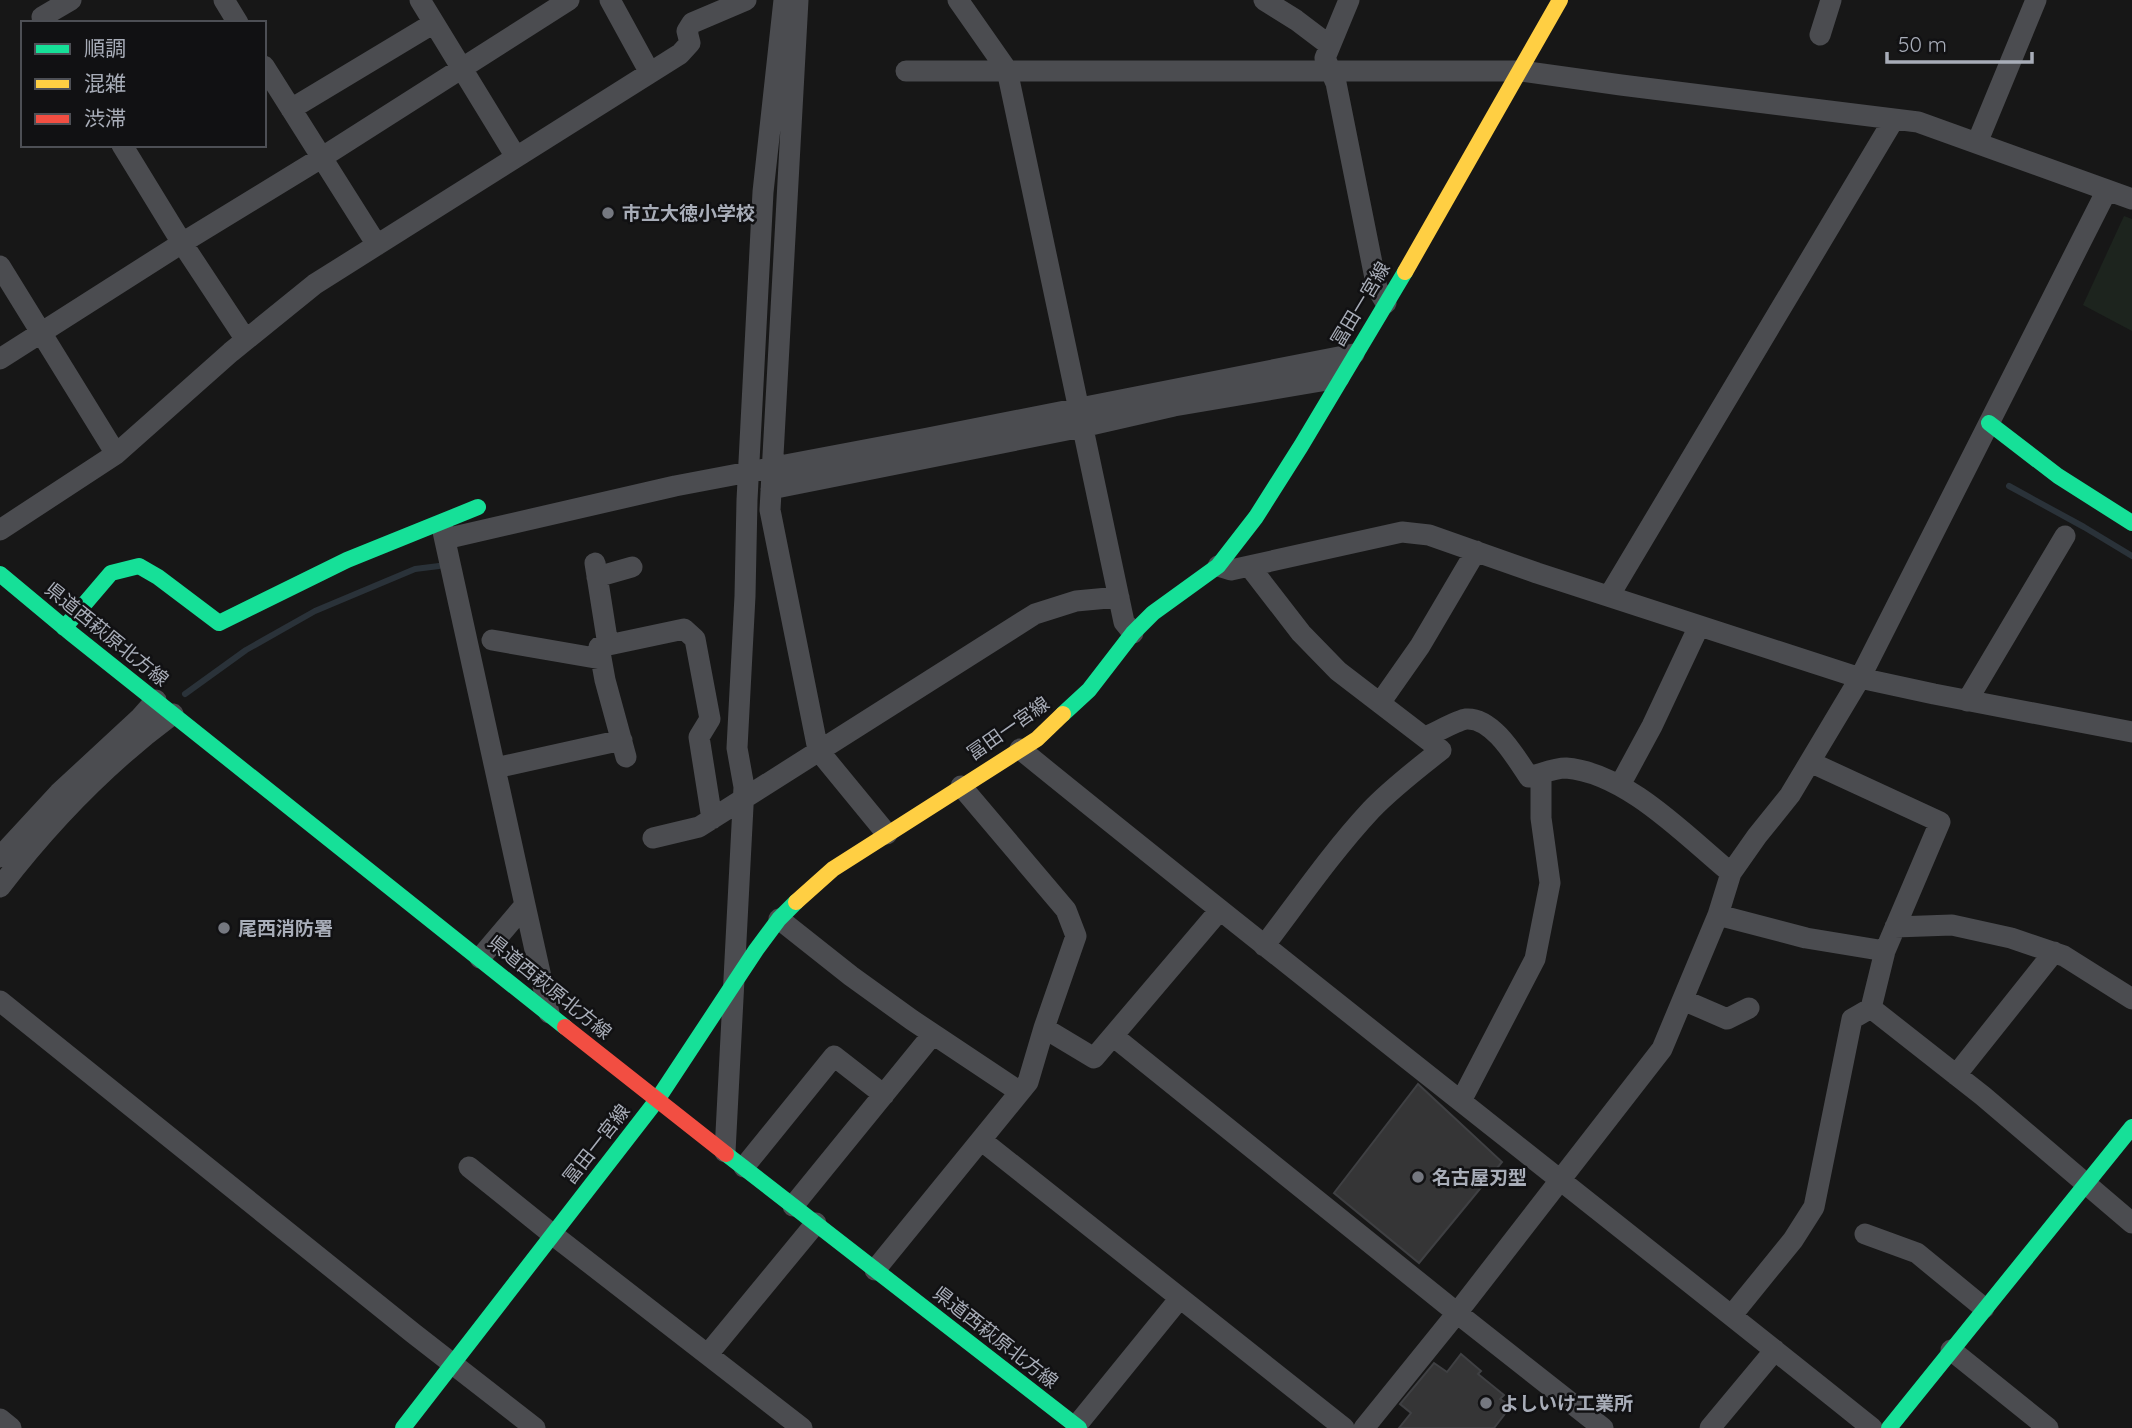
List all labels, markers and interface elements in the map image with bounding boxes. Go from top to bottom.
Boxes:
legend [21,21,266,147]
scale bar [1887,21,2032,65]
text: 50 m [1898,31,1947,57]
text: 順調 [84,35,126,61]
text: 混雑 [84,70,126,96]
text: 渋滞 [84,105,126,131]
place label: 市立大徳小学校 [622,201,755,225]
marker: 市立大徳小学校 [600,205,616,221]
street label: 冨田一宮線 [1325,257,1395,351]
street label: 県道西萩原北方線 [40,577,174,691]
street label: 冨田一宮線 [962,691,1054,765]
place label: 尾西消防署 [238,916,333,940]
marker: 尾西消防署 [216,920,232,936]
street label: 県道西萩原北方線 [483,930,617,1044]
street label: 冨田一宮線 [557,1099,635,1189]
place label: 名古屋刃型 [1432,1165,1527,1189]
marker: 名古屋刃型 [1410,1169,1426,1185]
street label: 県道西萩原北方線 [929,1281,1063,1393]
place label: よしいけ工業所 [1500,1391,1633,1415]
marker: よしいけ工業所 [1478,1395,1494,1411]

